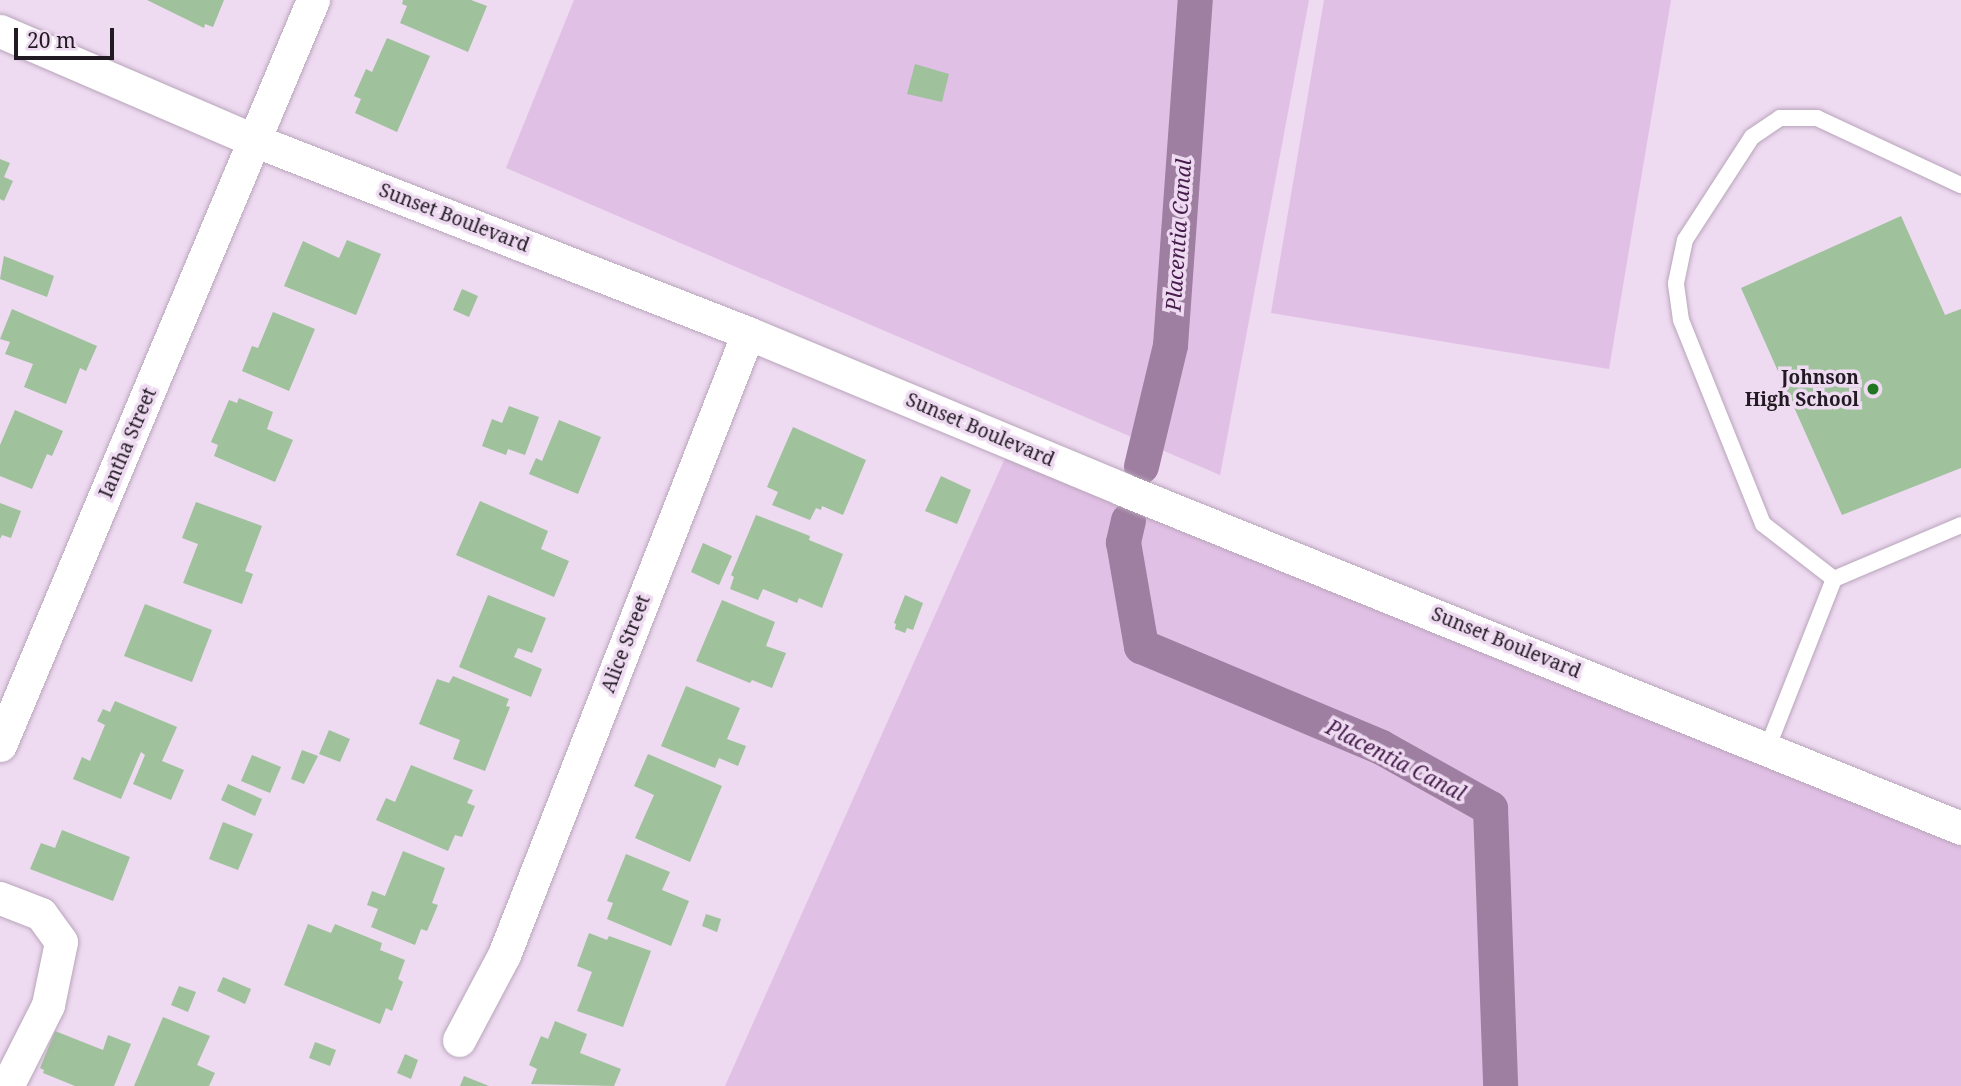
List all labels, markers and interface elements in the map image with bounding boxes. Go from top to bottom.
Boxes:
scale bar [18,14,117,58]
text: 20 m [27,26,76,54]
water label: Placentia Canal [1160,158,1196,312]
street label: Sunset Boulevard [376,179,532,257]
place label: Johnson High School [1745,367,1859,411]
marker: Johnson High School [1865,381,1881,397]
street label: Iantha Street [95,385,161,501]
street label: Sunset Boulevard [902,388,1058,472]
street label: Alice Street [597,592,655,696]
street label: Sunset Boulevard [1428,603,1584,683]
water label: Placentia Canal [1322,714,1470,806]

